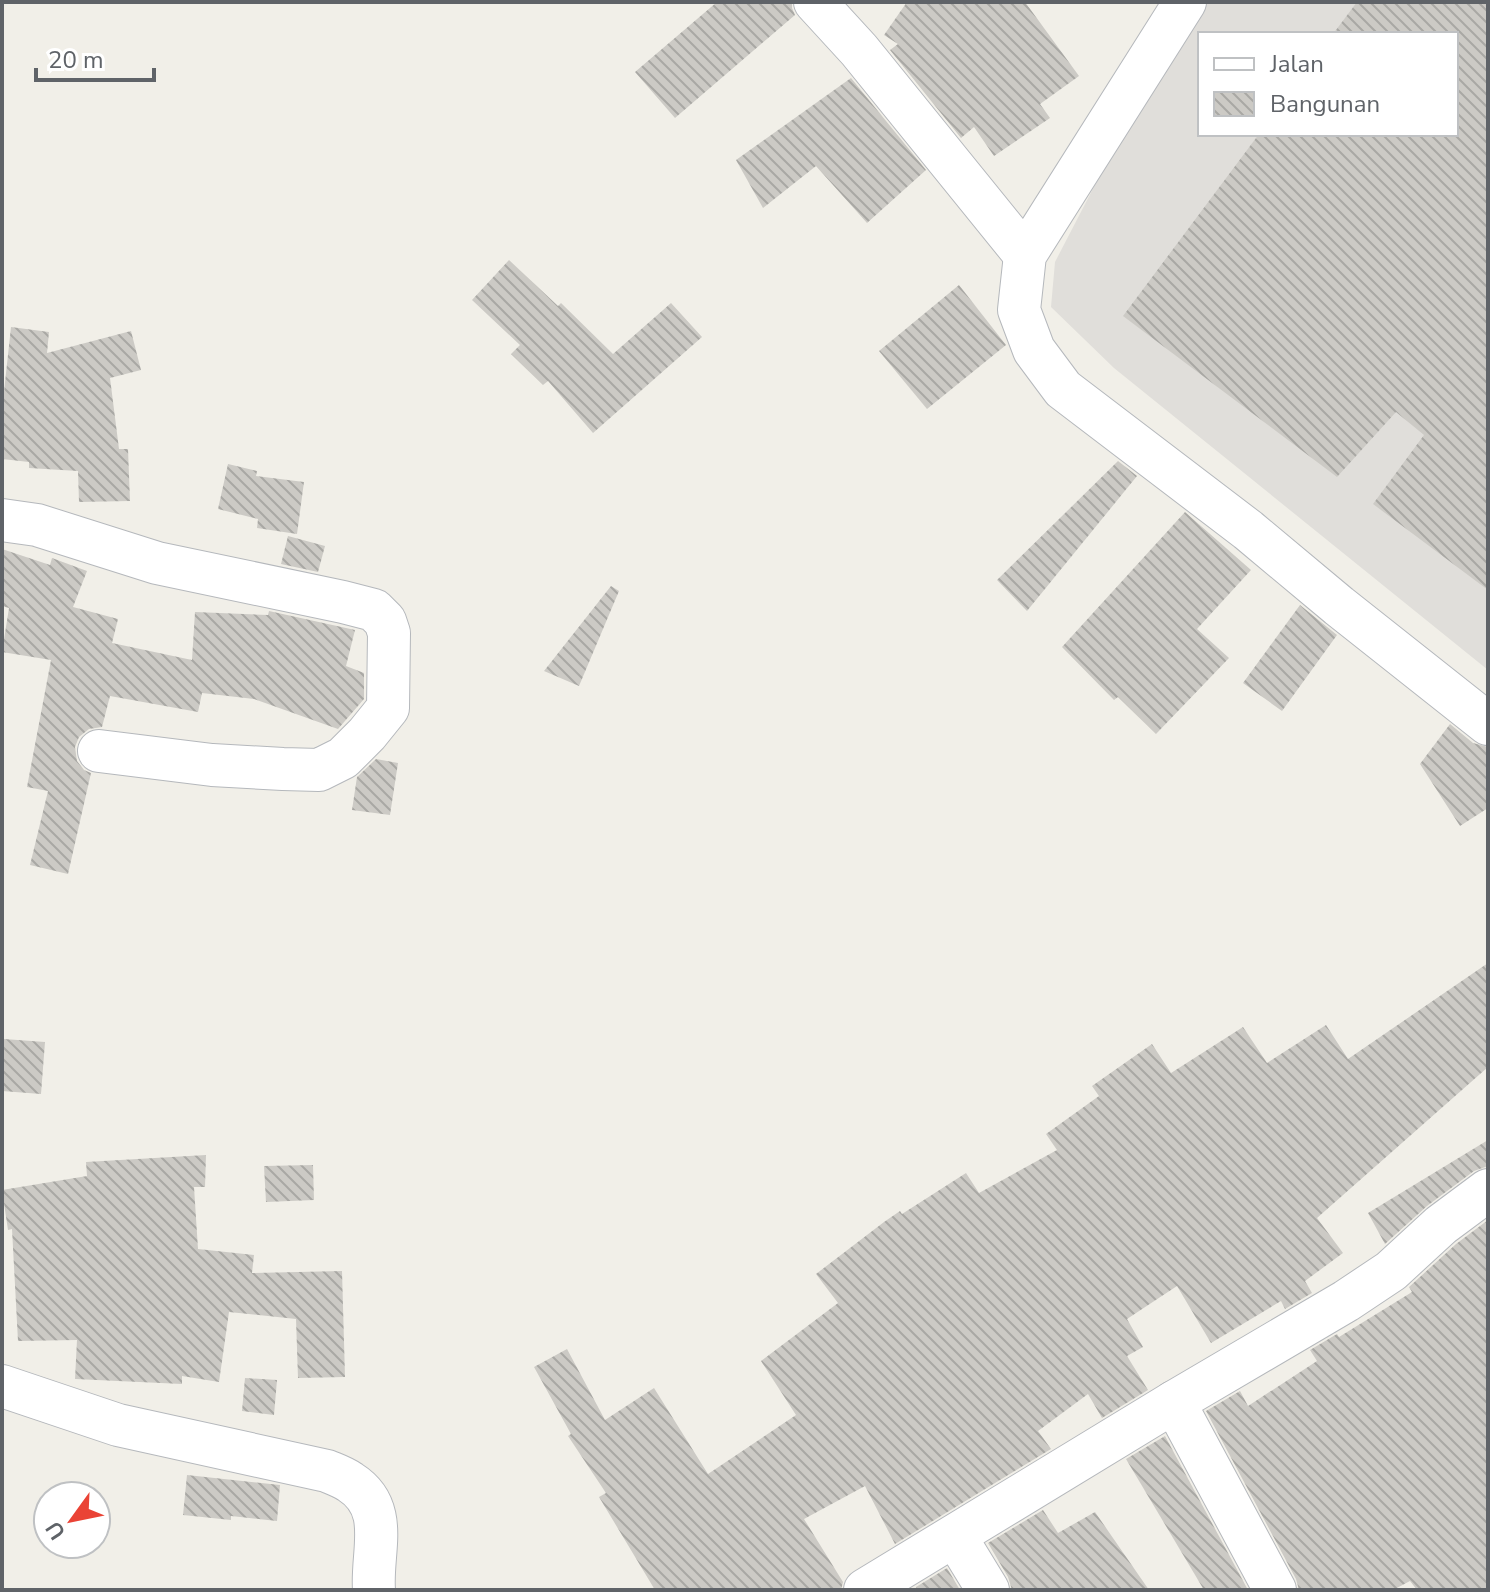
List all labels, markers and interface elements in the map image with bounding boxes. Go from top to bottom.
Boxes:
scale bar [36,32,154,82]
legend [1198,32,1458,136]
text: 20 m [48,44,104,76]
text: Jalan [1269,48,1324,80]
text: Bangunan [1270,88,1380,120]
north arrow [32,1480,112,1560]
text: U [39,1515,73,1545]

